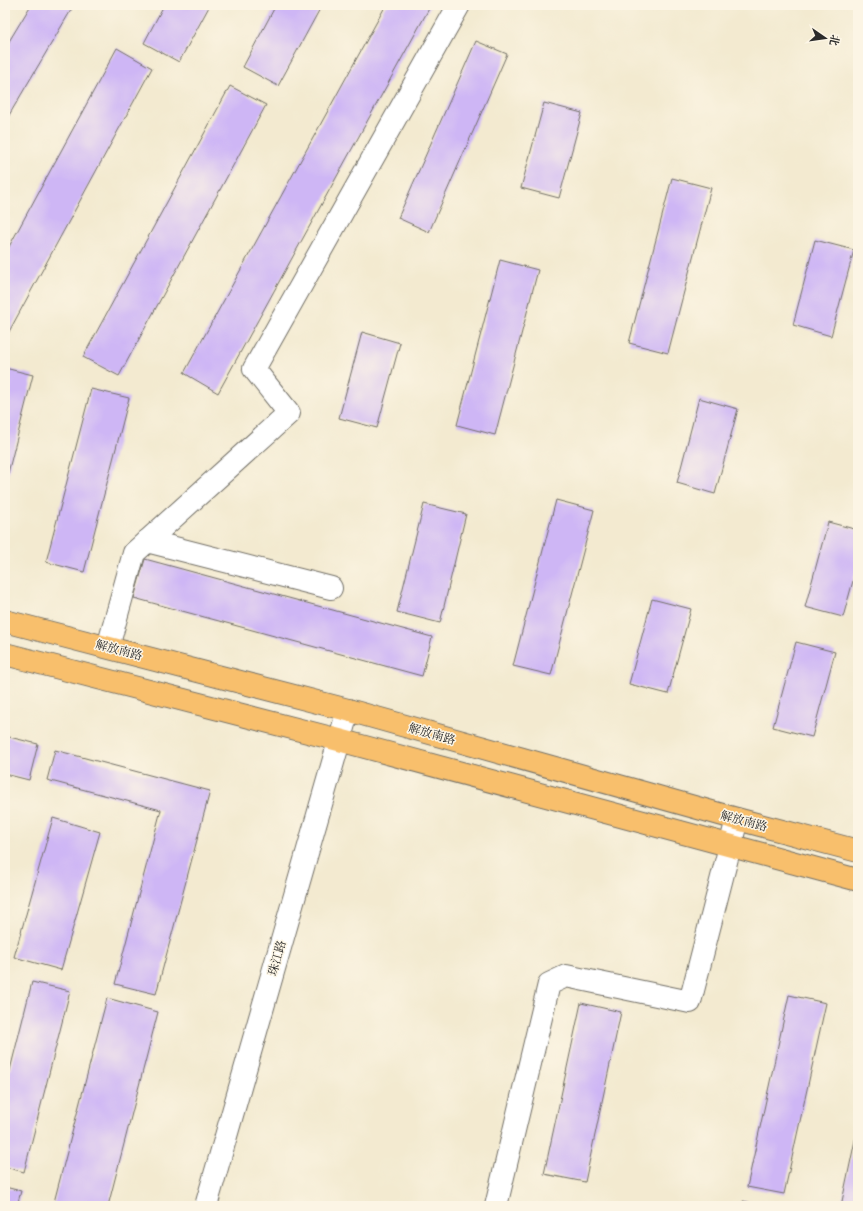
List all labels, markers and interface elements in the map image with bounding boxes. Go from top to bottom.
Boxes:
north arrow [805,18,845,58]
text: 北 [826,33,843,47]
street label: 解放南路 [94,636,144,664]
street label: 解放南路 [407,720,457,748]
street label: 解放南路 [719,807,769,835]
street label: 珠江路 [264,938,290,978]

